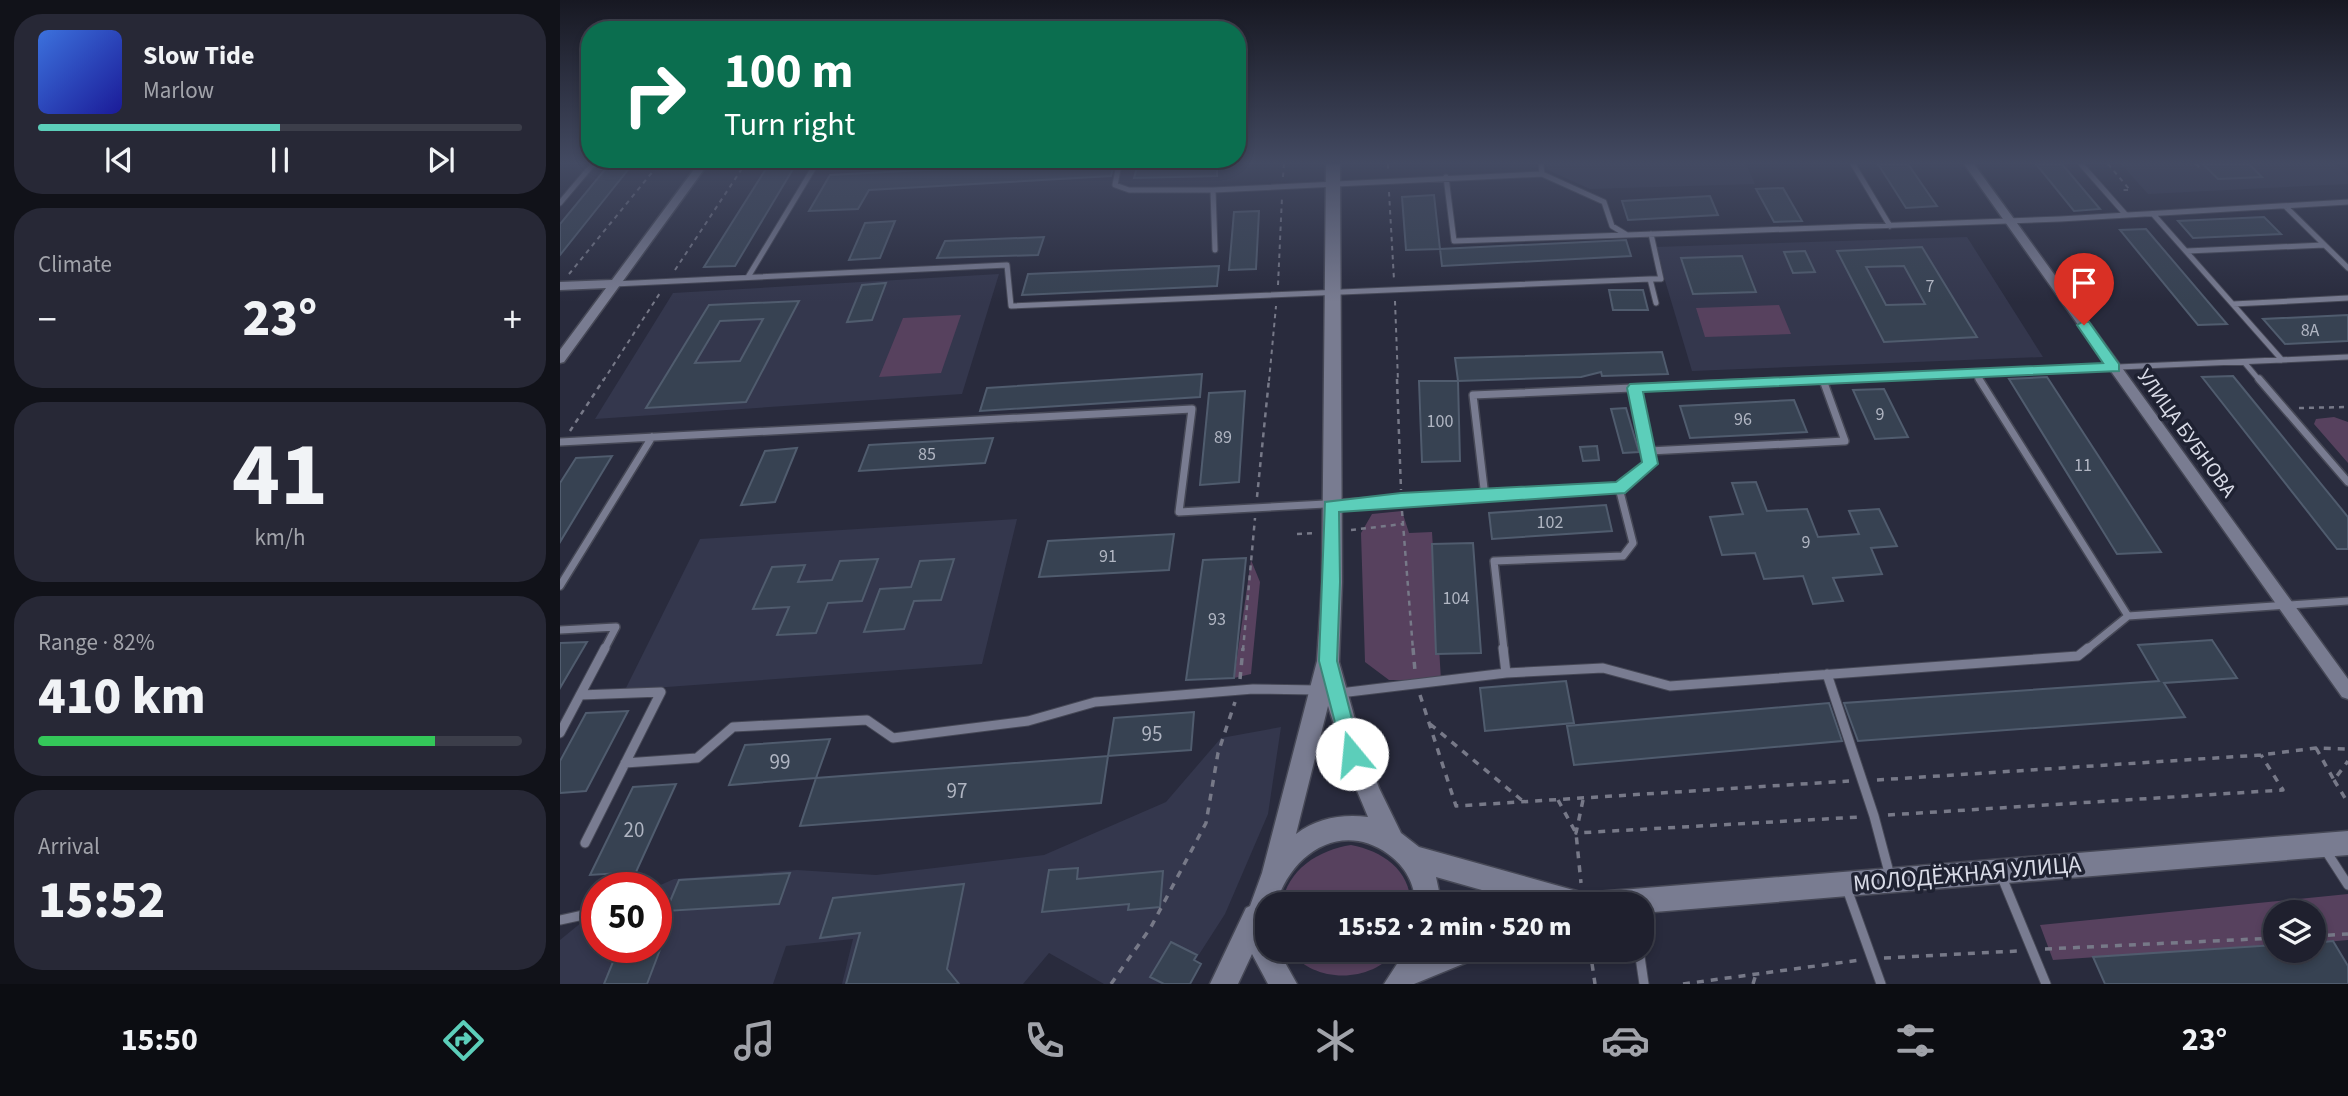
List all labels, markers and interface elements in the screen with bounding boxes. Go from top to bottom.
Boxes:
text: Slow Tide [143,37,254,74]
text: 100 m [724,37,853,107]
icon: right [609,49,700,140]
text: Marlow [143,74,214,107]
text: Turn right [724,102,855,148]
icon: previous [100,141,138,179]
icon: pause [261,141,299,179]
icon: next [422,141,460,179]
text: Climate [38,248,112,281]
pin [2054,253,2114,325]
icon: arrive [2065,264,2103,302]
house number: 7 [1926,274,1935,299]
text: 23° [243,282,317,356]
text: − [38,293,57,347]
text: + [503,293,522,347]
house number: 8А [2301,318,2320,343]
street label: УЛИЦА БУБНОВА [2130,363,2244,504]
house number: 9 [1876,402,1885,427]
house number: 96 [1734,407,1752,432]
house number: 100 [1427,409,1453,434]
text: 41 [232,411,328,540]
house number: 89 [1214,425,1232,450]
house number: 85 [918,442,936,467]
house number: 11 [2074,453,2092,478]
house number: 102 [1537,510,1563,535]
text: km/h [254,521,306,554]
house number: 9 [1802,530,1811,555]
house number: 91 [1099,544,1117,569]
house number: 104 [1443,586,1469,611]
house number: 93 [1208,607,1226,632]
text: Range · 82% [38,626,155,659]
text: 410 km [38,660,206,734]
position arrow [1315,717,1389,791]
house number: 95 [1142,719,1162,749]
house number: 99 [770,747,790,777]
house number: 97 [947,776,967,806]
house number: 20 [624,815,644,845]
text: Arrival [38,830,100,863]
street label: МОЛОДЁЖНАЯ УЛИЦА [1851,847,2083,901]
text: 15:52 [38,864,165,938]
speed limit sign: 50 [581,872,672,963]
map controls [2263,900,2326,963]
button: layers [2263,900,2326,963]
text: 15:52 · 2 min · 520 m [1338,908,1571,945]
icon: directions [439,1016,488,1065]
icon: music [730,1016,779,1065]
icon: phone [1020,1016,1069,1065]
icon: climate [1311,1016,1360,1065]
icon: car [1601,1016,1650,1065]
icon: filters [1891,1016,1940,1065]
text: 15:50 [121,1017,198,1063]
text: 23° [2182,1017,2227,1063]

